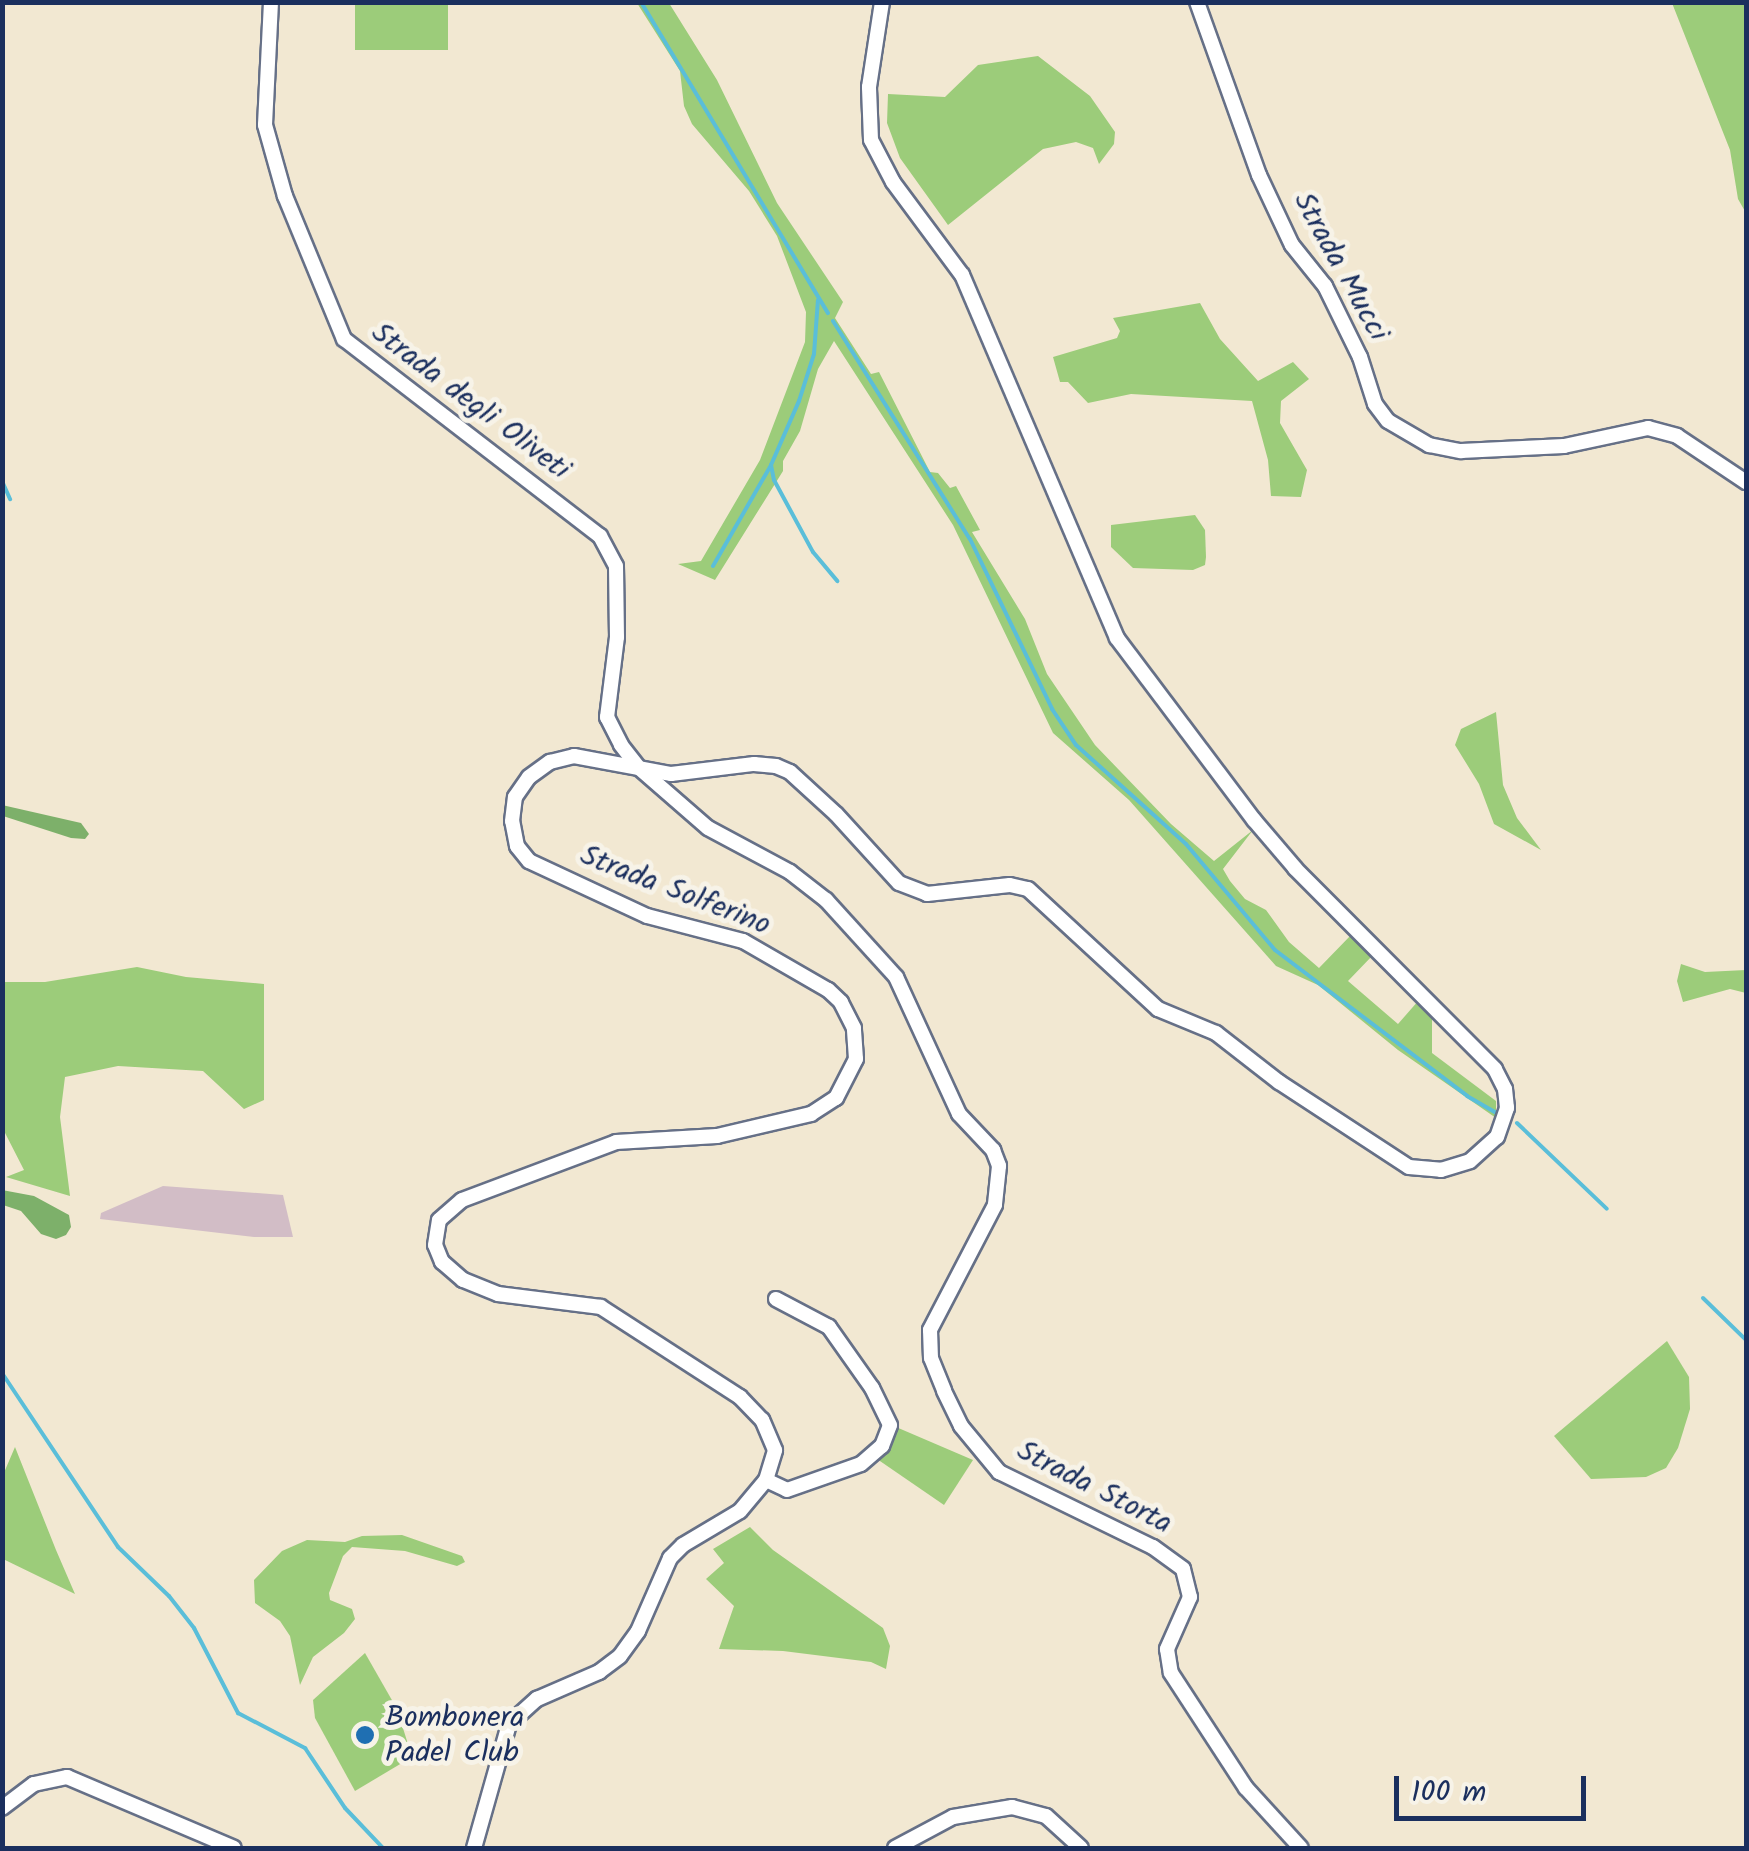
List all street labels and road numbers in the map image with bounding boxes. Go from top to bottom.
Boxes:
street label: Strada Mucci [1284,186,1396,348]
street label: Strada degli Oliveti [363,316,577,488]
street label: Strada Solferino [575,838,775,944]
street label: Strada Storta [1010,1434,1178,1542]

